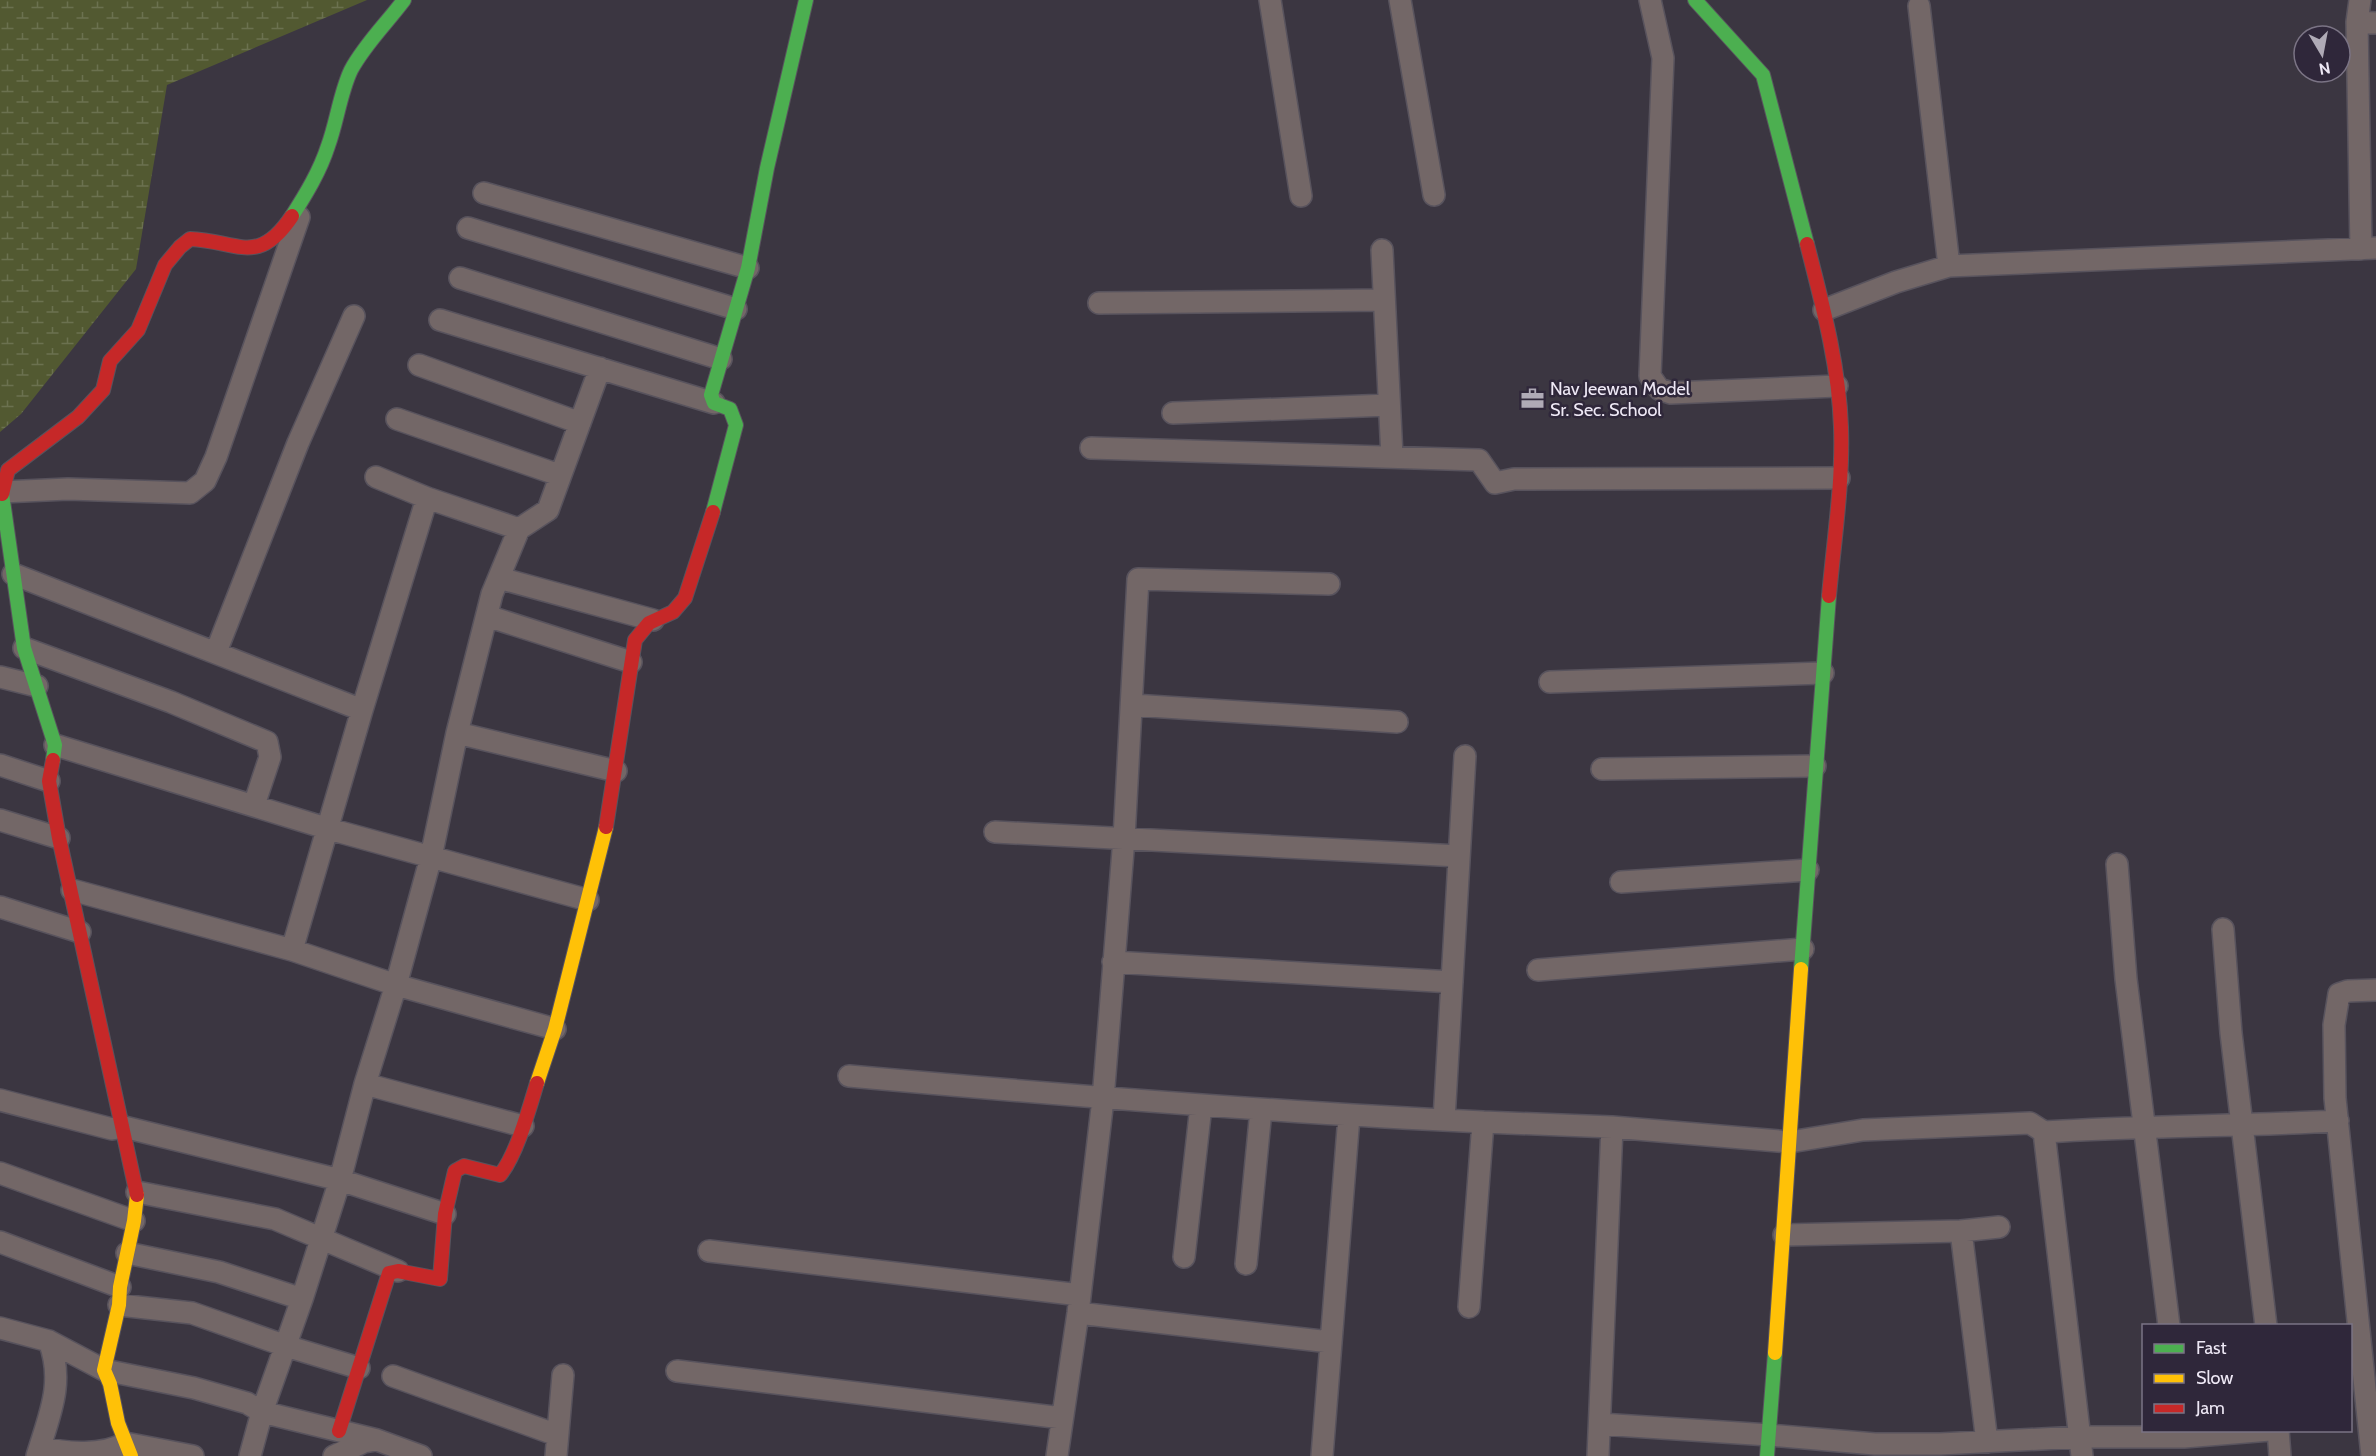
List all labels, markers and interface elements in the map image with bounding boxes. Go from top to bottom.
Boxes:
north arrow [2292,24,2352,84]
text: N [2317,58,2332,79]
place label: Nav Jeewan Model Sr. Sec. School [1550,378,1691,421]
office icon: Nav Jeewan Model Sr. Sec. School [1519,386,1545,412]
legend [2142,1324,2352,1432]
text: Fast [2196,1337,2227,1359]
text: Slow [2196,1367,2233,1389]
text: Jam [2195,1397,2225,1419]

